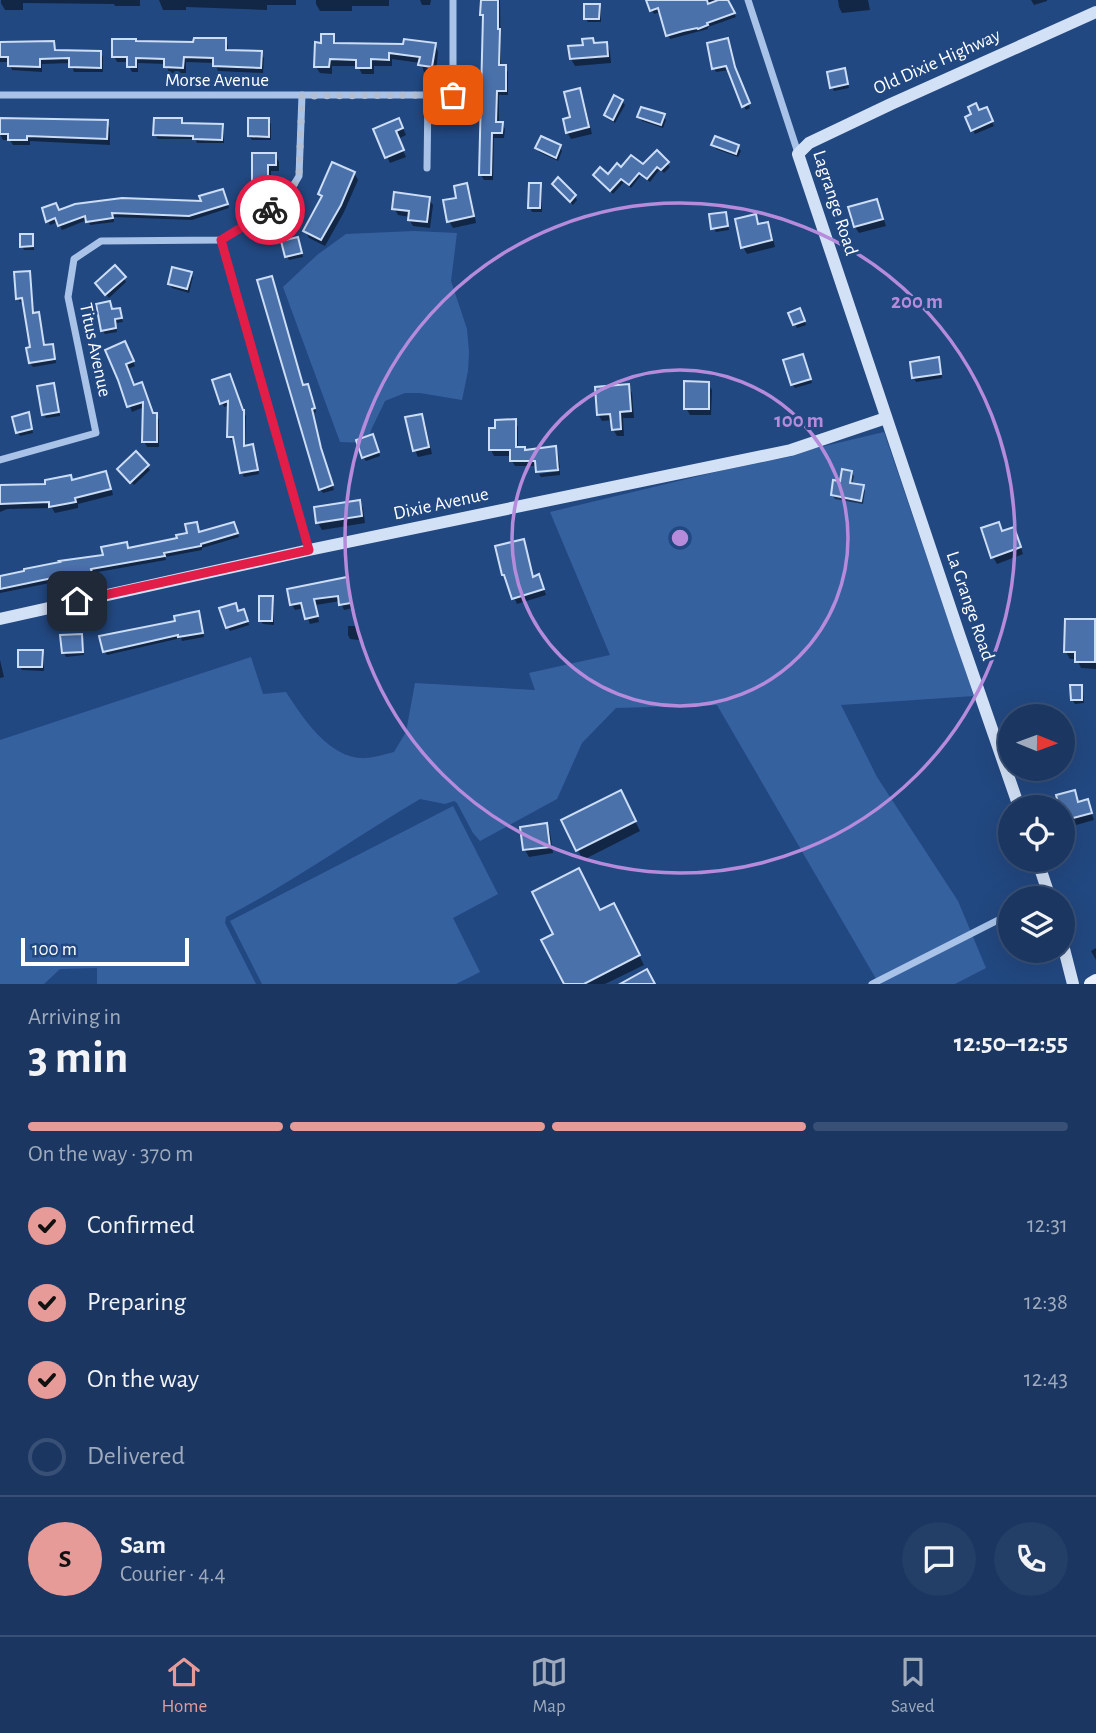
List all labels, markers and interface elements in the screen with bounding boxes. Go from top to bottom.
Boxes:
street label: Old Dixie Highway [871,25,1003,99]
pin [423,65,483,125]
street label: Morse Avenue [165,71,269,90]
icon: bag [434,76,472,114]
street label: Lagrange Road [809,148,861,258]
courier [235,175,305,245]
icon: bike [251,191,289,229]
text: 200 m [891,291,943,312]
street label: Titus Avenue [76,301,114,399]
text: 100 m [774,410,824,431]
street label: Dixie Avenue [392,485,490,523]
centre of rings [668,526,692,550]
street label: La Grange Road [942,549,998,663]
pin [47,571,107,631]
icon: home [58,582,96,620]
north arrow [998,704,1074,780]
map controls [998,704,1075,963]
button: locate [998,795,1075,872]
button: layers [998,886,1075,963]
scale bar [21,935,189,967]
text: 100 m [32,940,77,959]
text: Arriving in [28,1006,121,1029]
text: 12:50–12:55 [954,1030,1068,1056]
text: 3 min [28,1035,128,1081]
text: On the way · 370 m [28,1143,194,1166]
icon: check [28,1207,66,1245]
text: Confirmed [87,1212,195,1238]
text: 12:31 [1027,1214,1068,1237]
icon: check [28,1284,66,1322]
text: Preparing [87,1289,186,1315]
text: 12:38 [1024,1291,1068,1314]
icon: check [28,1361,66,1399]
text: On the way [87,1366,199,1392]
text: 12:43 [1024,1368,1068,1391]
text: Delivered [87,1443,185,1469]
button: chat [902,1522,976,1596]
button: phone [994,1522,1068,1596]
text: Sam [120,1532,166,1558]
text: S [59,1546,71,1572]
text: Courier · 4.4 [120,1563,226,1586]
tab: Home [161,1653,207,1718]
tab: Map [530,1653,568,1718]
tab: Saved [891,1653,935,1718]

